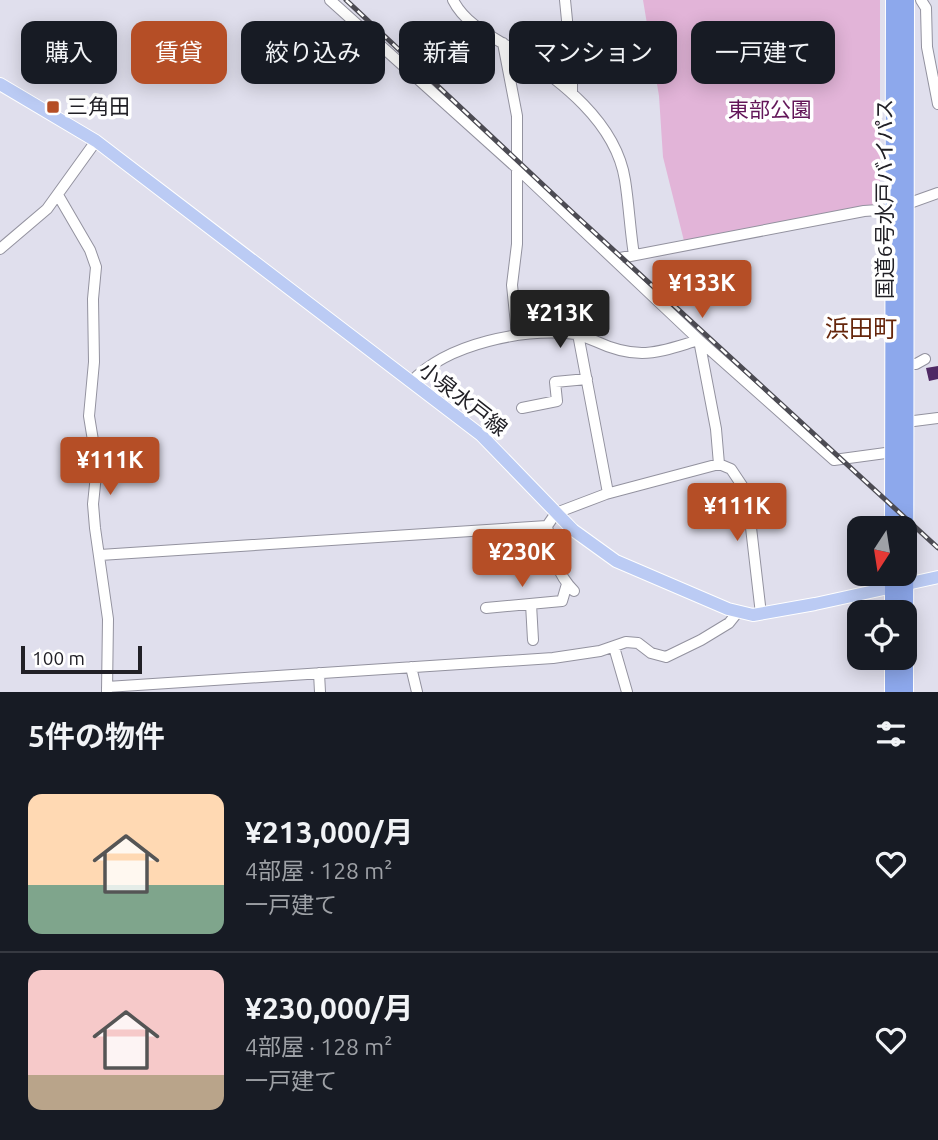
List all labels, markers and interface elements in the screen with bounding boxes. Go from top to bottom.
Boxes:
chip: 購入 [21,21,117,84]
chip: 賃貸 [131,21,227,84]
chip: 絞り込み [241,21,385,84]
chip: 新着 [399,21,495,84]
chip: マンション [509,21,677,84]
chip: 一戸建て [691,21,835,84]
place label: 三角田 [67,94,130,118]
park label: 東部公園 [728,97,812,121]
marker: 三角田 [45,99,61,115]
street label: 国道6号水戸バイパス [872,99,896,299]
pin: ¥133K [653,260,751,320]
text: ¥133K [668,270,736,295]
pin: ¥213K [511,290,609,350]
text: ¥213K [526,300,594,325]
district label: 浜田町 [825,315,897,342]
street label: 小泉水戸線 [415,356,512,440]
pin: ¥111K [61,438,159,497]
text: ¥111K [76,447,144,472]
pin: ¥111K [688,484,786,543]
text: ¥111K [703,493,771,518]
north arrow [847,516,917,586]
map controls [847,516,917,670]
pin: ¥230K [473,530,571,589]
text: ¥230K [488,539,556,564]
button: locate [847,600,917,670]
scale bar [21,643,142,675]
text: 100 m [32,647,85,669]
icon: filters [872,715,910,753]
text: 5件の物件 [28,719,165,753]
text: ¥213,000/月 [245,815,413,849]
icon: home [84,822,168,906]
icon: heart [872,845,910,883]
text: 4部屋 · 128 m² [245,858,392,883]
text: 一戸建て [245,892,337,917]
text: ¥230,000/月 [245,991,413,1025]
icon: home [84,998,168,1082]
icon: heart [872,1021,910,1059]
text: 4部屋 · 128 m² [245,1034,392,1059]
text: 一戸建て [245,1068,337,1093]

